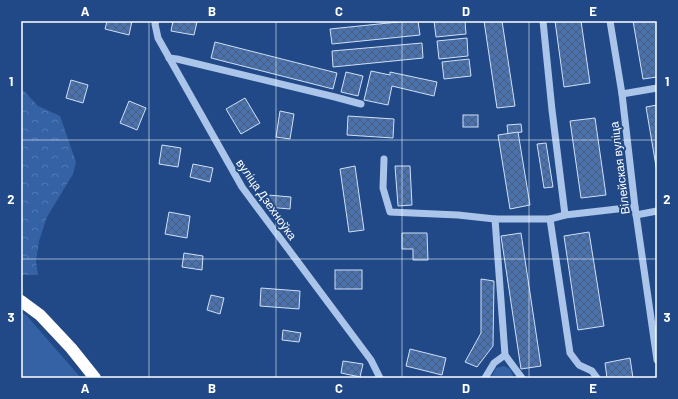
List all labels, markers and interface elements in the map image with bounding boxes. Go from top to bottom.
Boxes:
text: A [81,3,90,19]
text: B [208,3,216,19]
text: C [335,3,343,19]
text: D [462,3,470,19]
text: E [589,3,597,19]
text: 1 [9,73,13,89]
text: 1 [665,73,669,89]
street label: Вілейская вуліца [606,120,633,215]
street label: вуліца Дзехноўка [233,156,300,243]
text: 2 [7,191,15,207]
text: 2 [663,191,671,207]
text: 3 [7,309,15,325]
text: 3 [663,309,671,325]
text: A [81,380,90,396]
text: B [208,380,216,396]
text: C [335,380,343,396]
text: D [462,380,470,396]
text: E [589,380,597,396]

